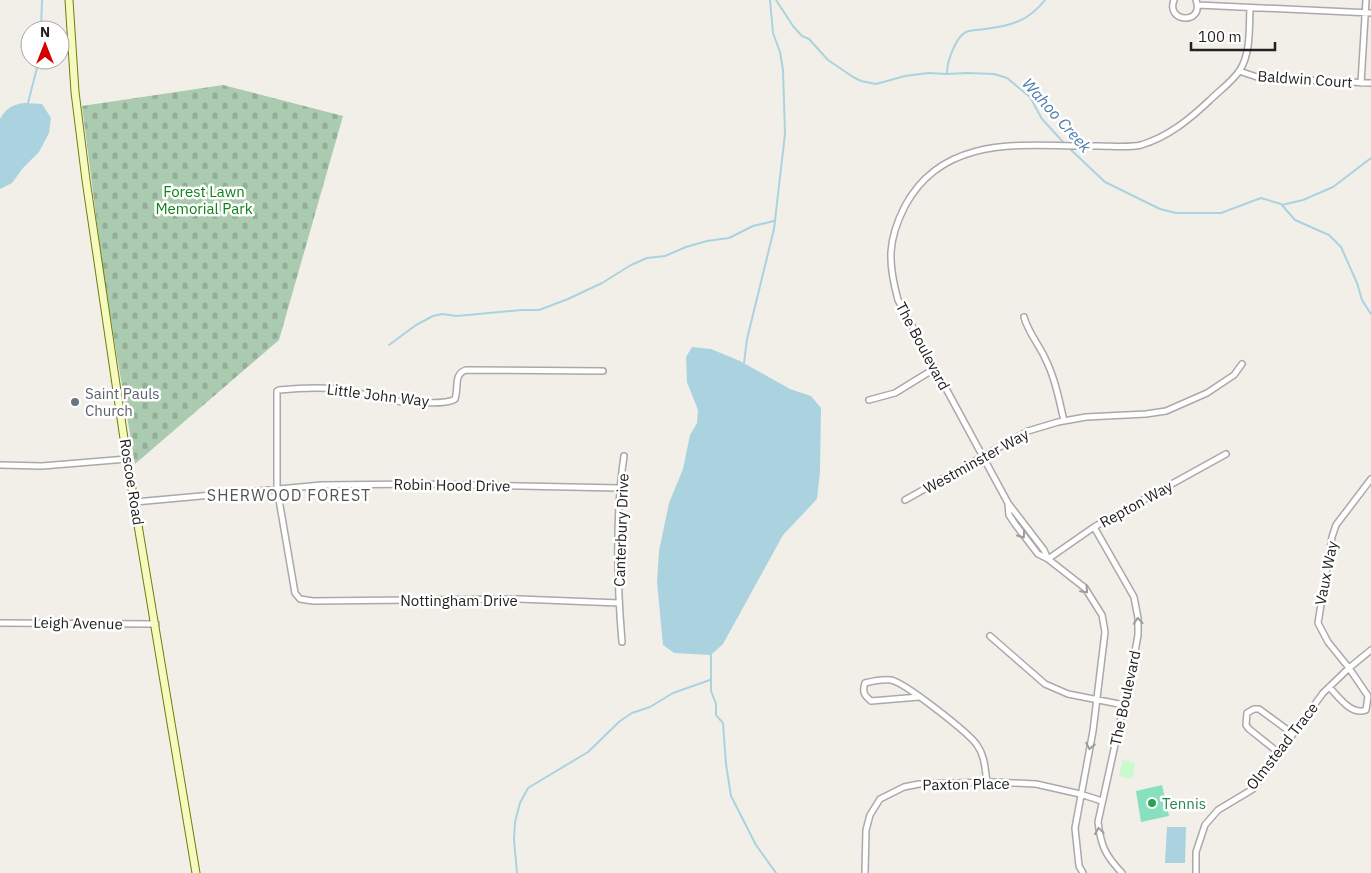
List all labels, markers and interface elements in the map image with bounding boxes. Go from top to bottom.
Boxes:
north arrow [20,20,70,70]
scale bar [1191,20,1275,52]
text: N [40,23,50,41]
text: 100 m [1198,27,1242,46]
street label: Baldwin Court [1257,66,1353,92]
water label: Wahoo Creek [1018,74,1096,157]
park label: Forest Lawn Memorial Park [155,182,253,218]
street label: The Boulevard [892,299,954,393]
street label: Little John Way [326,379,431,411]
place label: Saint Pauls Church [85,384,160,420]
marker: Saint Pauls Church [69,396,81,408]
street label: Westminster Way [920,424,1032,498]
street label: Roscoe Road [116,437,148,527]
street label: Canterbury Drive [610,473,632,587]
street label: Robin Hood Drive [393,474,511,496]
street label: Repton Way [1096,476,1176,532]
district label: SHERWOOD FOREST [207,485,371,505]
one-way arrow [1017,529,1025,538]
street label: Vaux Way [1310,539,1342,607]
one-way arrow [1079,585,1088,594]
street label: Nottingham Drive [400,591,518,610]
street label: Leigh Avenue [33,613,123,633]
one-way arrow [1132,616,1143,624]
street label: The Boulevard [1106,649,1144,747]
street label: Olmstead Trace [1242,698,1322,794]
one-way arrow [1085,742,1096,750]
street label: Paxton Place [922,774,1010,794]
place label: Tennis [1162,794,1206,813]
marker: Tennis [1146,797,1158,809]
one-way arrow [1094,827,1105,835]

